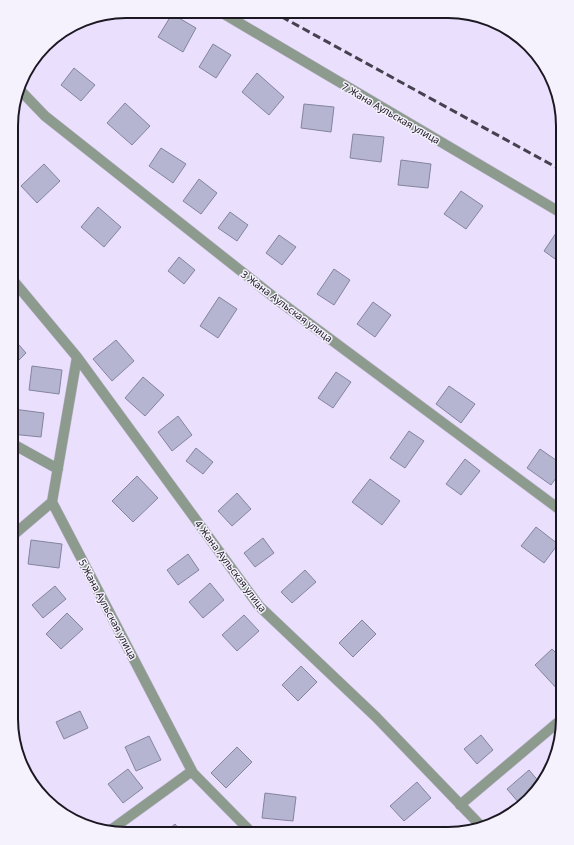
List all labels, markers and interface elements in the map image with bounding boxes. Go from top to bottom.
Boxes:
street label: 7 Жана Аульская улица [339,79,443,147]
street label: 3 Жана Аульская улица [238,267,336,345]
street label: 4 Жана Аульская улица [192,517,270,615]
street label: 5 Жана Аульская улица [76,556,140,662]

